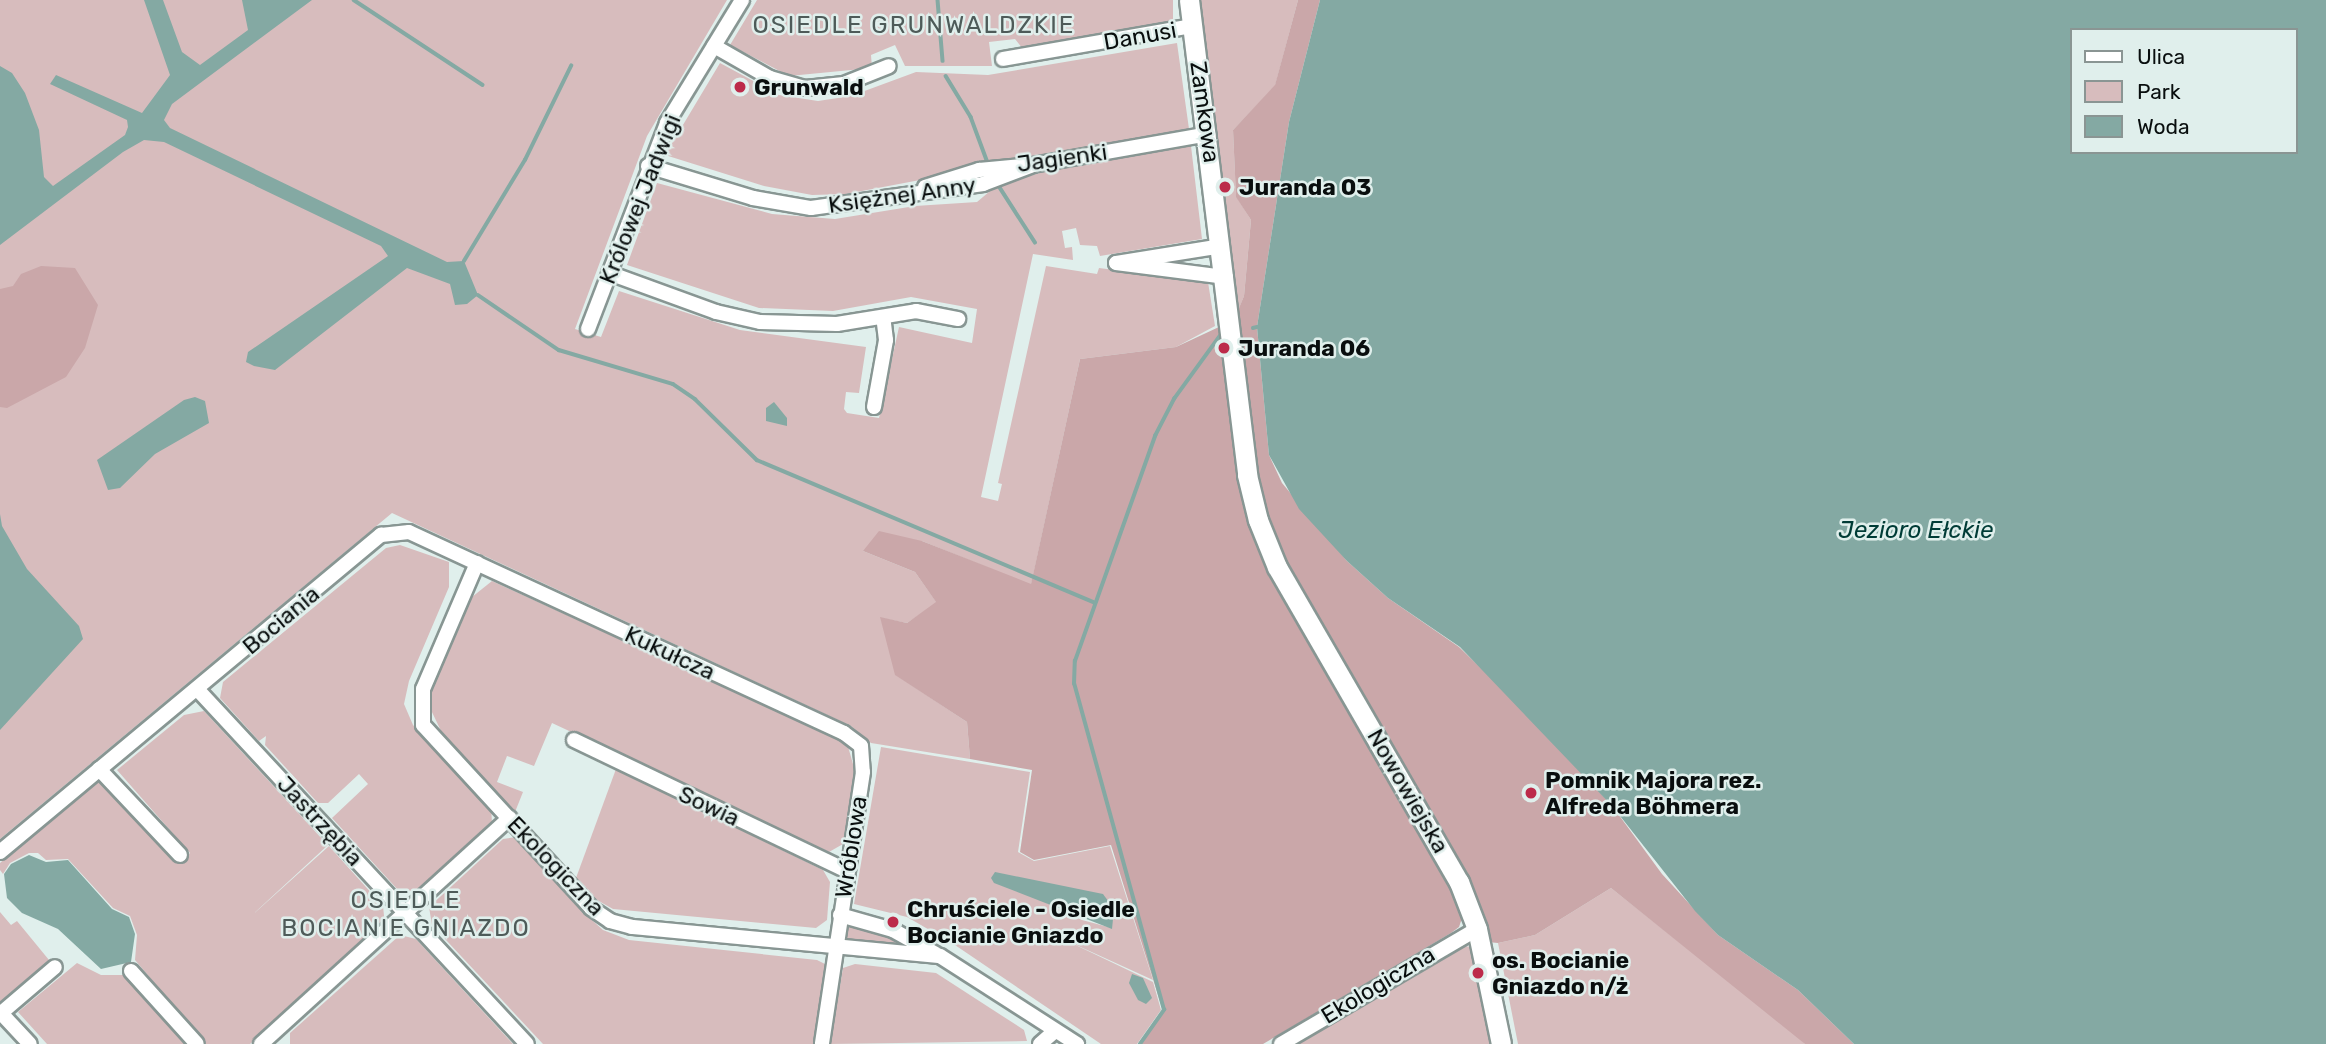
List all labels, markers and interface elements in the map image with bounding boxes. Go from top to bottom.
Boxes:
district label: OSIEDLE GRUNWALDZKIE [755,12,1073,40]
street label: Danusi [1101,16,1179,56]
legend [2070,28,2298,154]
text: Ulica [2137,44,2185,69]
street label: Zamkowa [1184,60,1226,164]
place label: Grunwald [754,73,864,101]
marker: Grunwald [732,79,748,95]
text: Park [2137,79,2181,104]
street label: Królowej Jadwigi [593,110,687,288]
text: Woda [2137,114,2190,139]
street label: Jagienki [1015,138,1109,178]
street label: Księżnej Anny [826,171,978,219]
place label: Juranda 03 [1239,173,1372,201]
marker: Juranda 03 [1217,179,1233,195]
place label: Juranda 06 [1238,334,1370,362]
marker: Juranda 06 [1216,340,1232,356]
water label: Jezioro Ełckie [1839,517,1993,545]
street label: Bociania [237,580,325,660]
street label: Kukułcza [621,620,719,686]
street label: Nowowiejska [1361,724,1455,858]
place label: Pomnik Majora rez. Alfreda Böhmera [1545,766,1762,820]
street label: Jastrzębia [271,770,369,872]
street label: Sowia [674,780,744,832]
marker: Pomnik Majora rez. Alfreda Böhmera [1523,785,1539,801]
street label: Wróblowa [829,794,873,900]
street label: Ekologiczna [502,811,610,921]
district label: OSIEDLE BOCIANIE GNIAZDO [283,887,529,943]
place label: Chruściele - Osiedle Bocianie Gniazdo [907,895,1135,949]
marker: Chruściele - Osiedle Bocianie Gniazdo [885,914,901,930]
street label: Ekologiczna [1316,940,1440,1030]
place label: os. Bocianie Gniazdo n/ż [1492,946,1629,1000]
marker: os. Bocianie Gniazdo n/ż [1470,965,1486,981]

